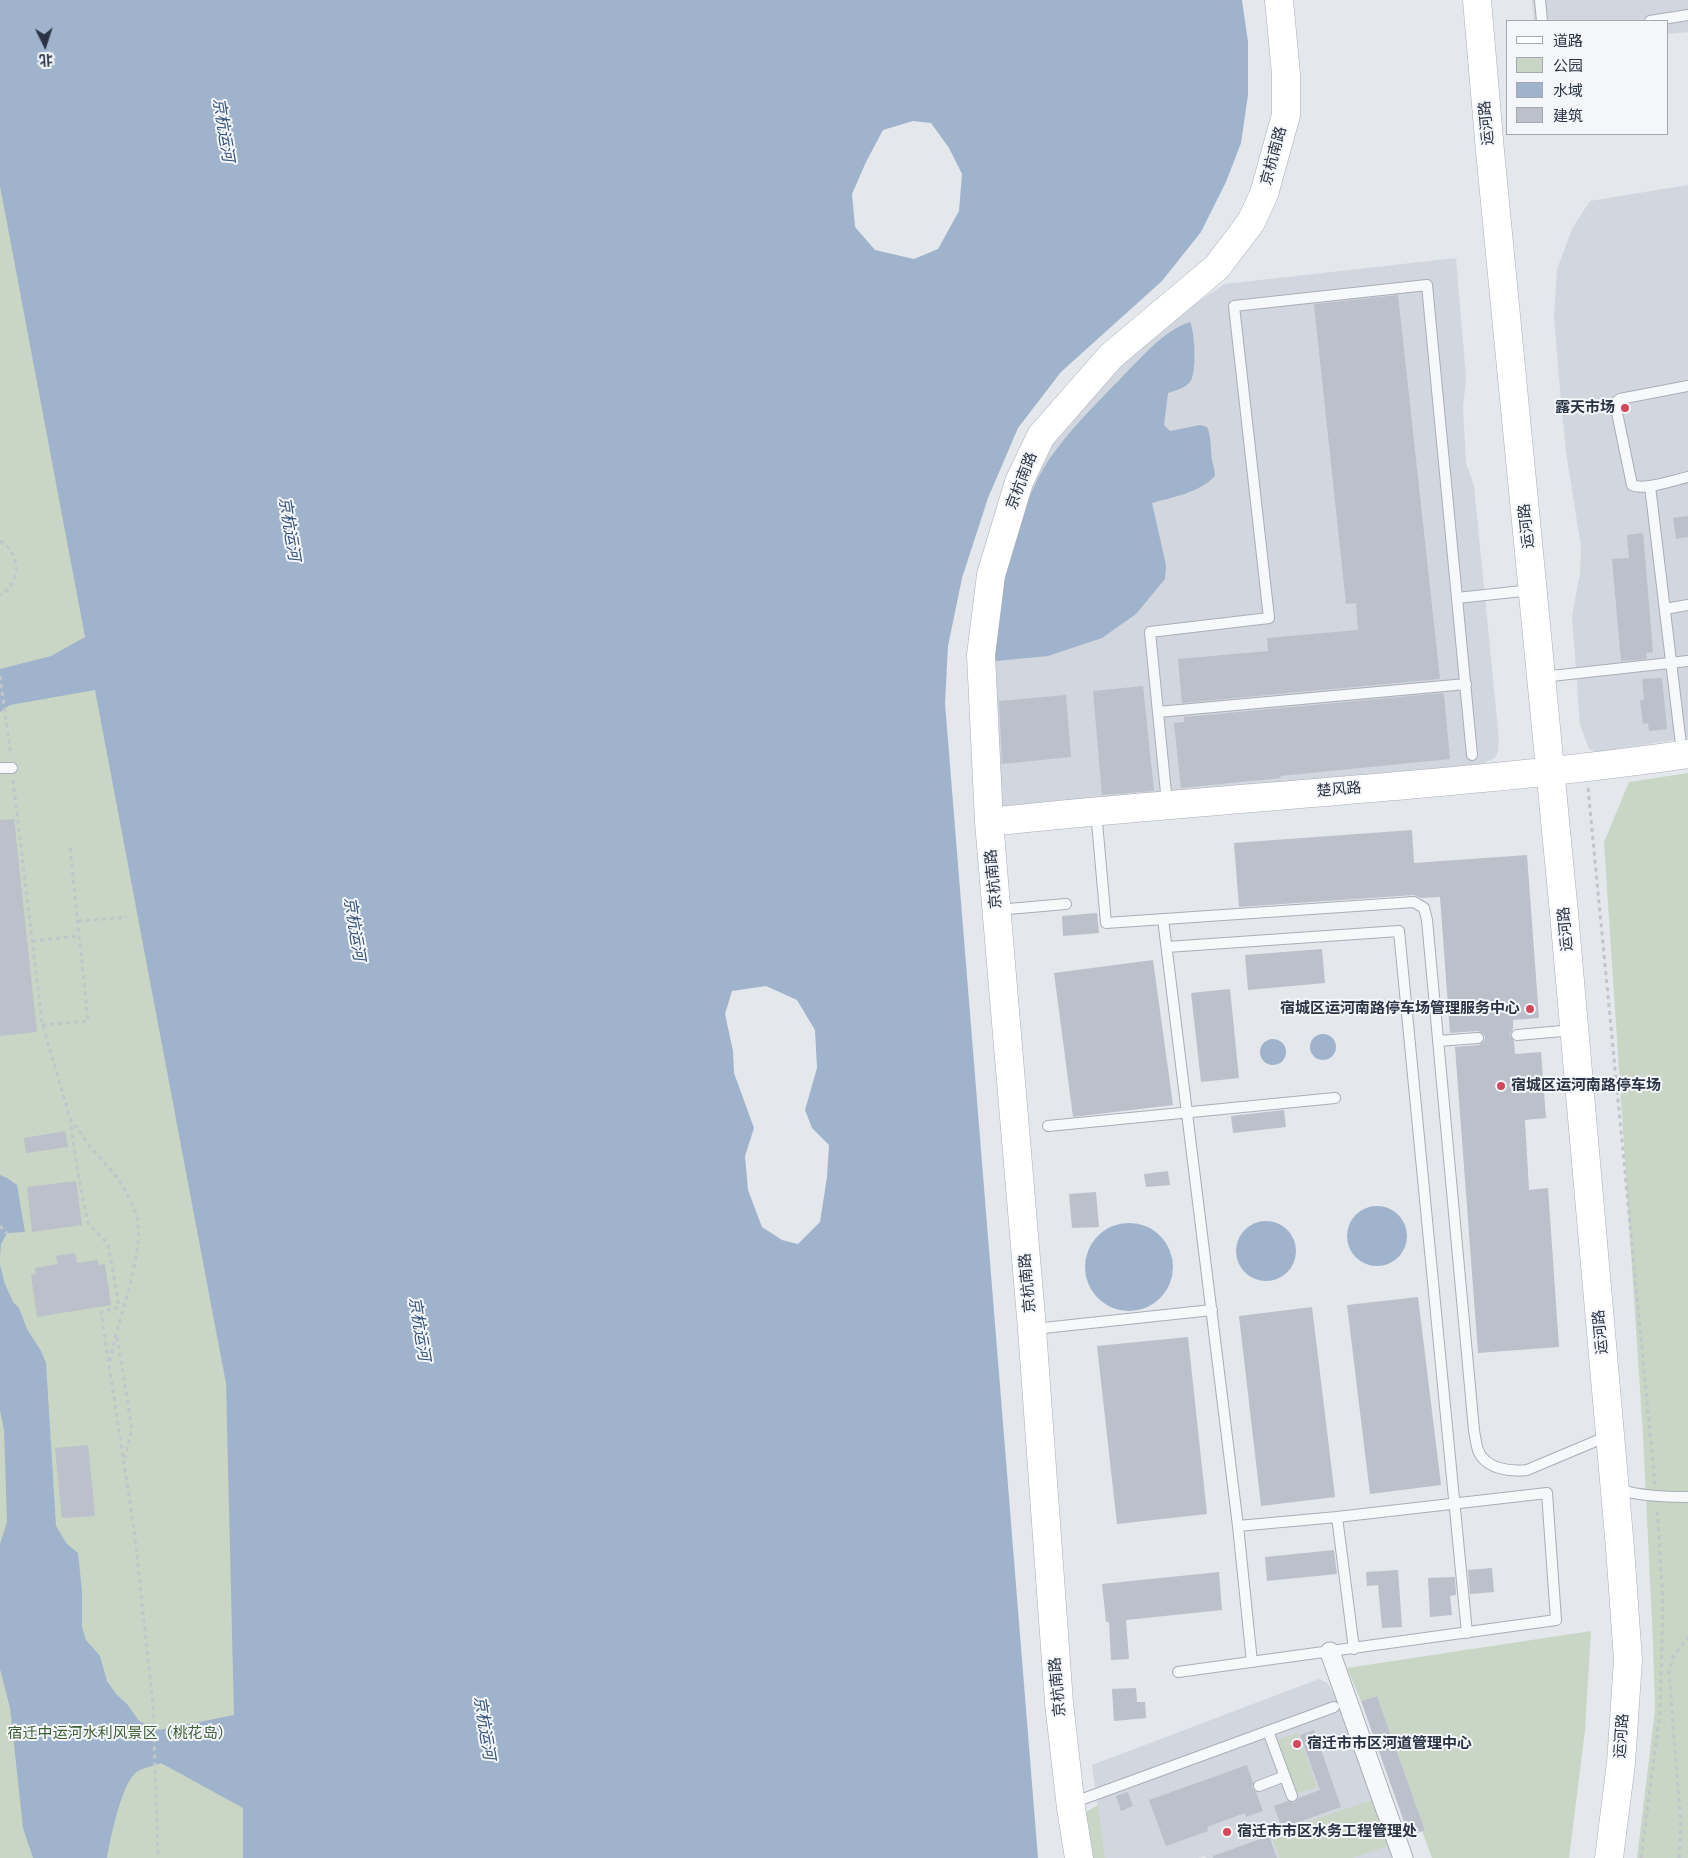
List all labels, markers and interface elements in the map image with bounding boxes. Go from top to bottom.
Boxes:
north arrow [20,20,70,70]
legend [1506,20,1668,135]
text: 道路 [1553,32,1583,49]
text: 北 [39,51,54,68]
text: 公园 [1553,57,1583,74]
text: 水域 [1553,82,1583,99]
water label: 京杭运河 [209,97,237,163]
street label: 运河路 [1476,100,1498,146]
text: 建筑 [1553,107,1583,124]
street label: 京杭南路 [1258,125,1290,187]
place label: 露天市场 [1555,399,1615,417]
marker: 露天市场 [1619,402,1631,414]
street label: 京杭南路 [1003,450,1041,512]
water label: 京杭运河 [275,496,303,562]
street label: 运河路 [1516,503,1538,549]
street label: 楚风路 [1316,779,1362,801]
street label: 京杭南路 [982,848,1006,910]
water label: 京杭运河 [340,896,368,962]
street label: 运河路 [1555,906,1577,952]
place label: 宿城区运河南路停车场管理服务中心 [1280,1000,1520,1018]
marker: 宿城区运河南路停车场管理服务中心 [1524,1003,1536,1015]
place label: 宿城区运河南路停车场 [1511,1077,1661,1095]
marker: 宿城区运河南路停车场 [1495,1080,1507,1092]
street label: 京杭南路 [1016,1252,1040,1314]
water label: 京杭运河 [405,1296,433,1362]
street label: 运河路 [1590,1309,1612,1355]
street label: 京杭南路 [1046,1656,1070,1718]
water label: 京杭运河 [470,1695,498,1761]
street label: 运河路 [1611,1713,1633,1759]
park label: 宿迁中运河水利风景区（桃花岛） [8,1725,232,1743]
place label: 宿迁市市区河道管理中心 [1307,1735,1472,1753]
marker: 宿迁市市区河道管理中心 [1291,1738,1303,1750]
place label: 宿迁市市区水务工程管理处 [1237,1823,1417,1841]
marker: 宿迁市市区水务工程管理处 [1221,1826,1233,1838]

